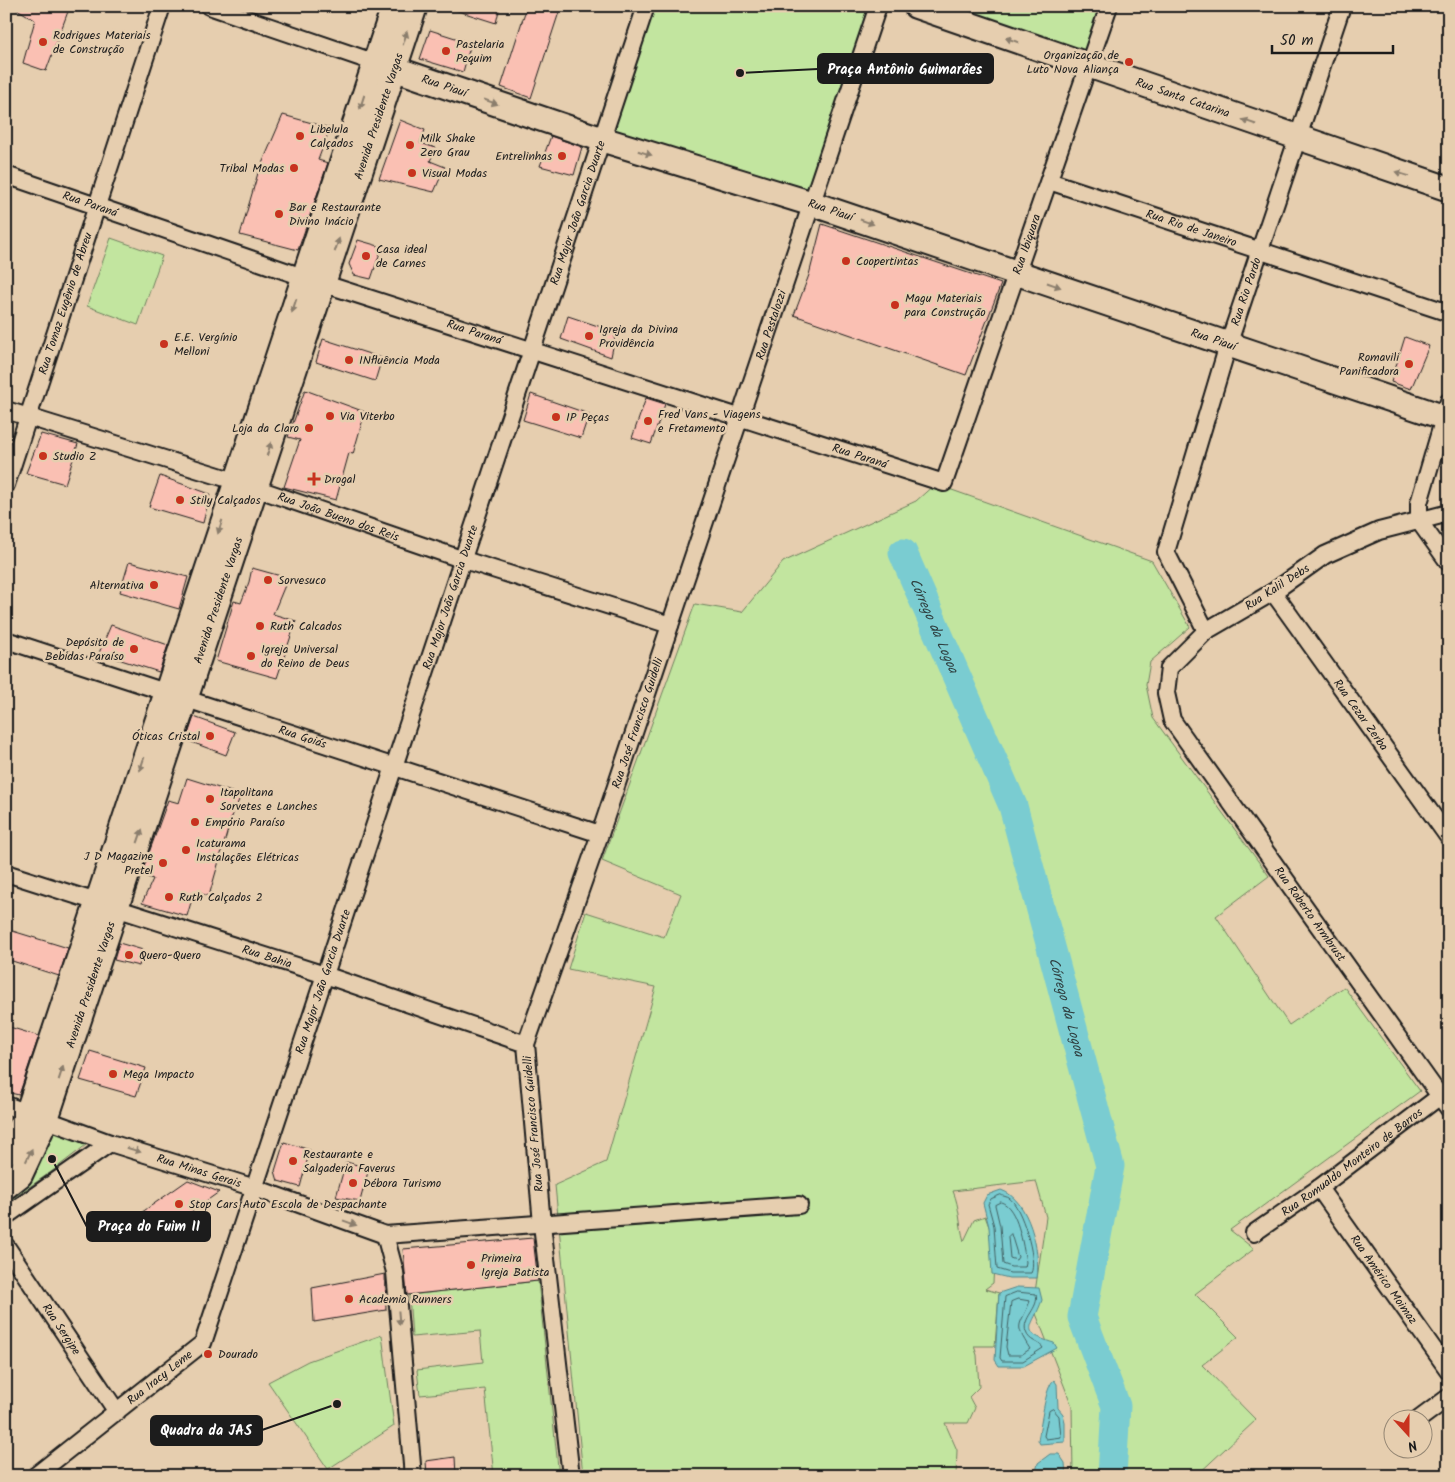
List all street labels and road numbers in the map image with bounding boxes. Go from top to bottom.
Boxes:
street label: Avenida Presidente Vargas [349,50,409,182]
street label: Rua Piauí [419,70,471,103]
street label: Rua Santa Catarina [1133,73,1233,123]
street label: Rua Major João Garcia Duarte [545,137,611,288]
street label: Rua Paraná [60,186,121,223]
street label: Rua Piauí [806,194,858,228]
street label: Rua Rio de Janeiro [1143,205,1239,252]
street label: Rua Ibiquara [1008,211,1046,277]
street label: Rua Tomaz Eugênio de Abreu [34,230,98,377]
street label: Rua Rio Pardo [1226,255,1267,328]
street label: Rua Pestalozzi [751,287,792,362]
street label: Rua Paraná [444,315,506,351]
street label: Rua Piauí [1188,323,1241,357]
street label: Rua Paraná [830,439,891,475]
street label: Rua João Bueno dos Reis [275,487,401,547]
street label: Rua Major João Garcia Duarte [418,522,484,672]
street label: Avenida Presidente Vargas [189,535,248,666]
street label: Rua Kalil Debs [1241,559,1313,616]
street label: Rua José Francisco Guidelli [607,654,669,791]
street label: Rua Cezar Zerba [1328,675,1393,755]
street label: Rua Goiás [276,721,329,754]
street label: Rua Roberto Armbrust [1269,863,1350,966]
street label: Rua Major João Garcia Duarte [290,906,356,1057]
street label: Avenida Presidente Vargas [61,919,121,1051]
street label: Rua Bahia [239,940,295,974]
street label: Rua José Francisco Guidelli [518,1054,549,1193]
street label: Rua Romualdo Monteiro de Barros [1277,1103,1427,1221]
street label: Rua Minas Gerais [154,1149,244,1193]
street label: Rua Américo Moimaz [1345,1231,1422,1328]
street label: Rua Sergipe [37,1300,86,1360]
street label: Rua Iracy Leme [123,1345,197,1410]

